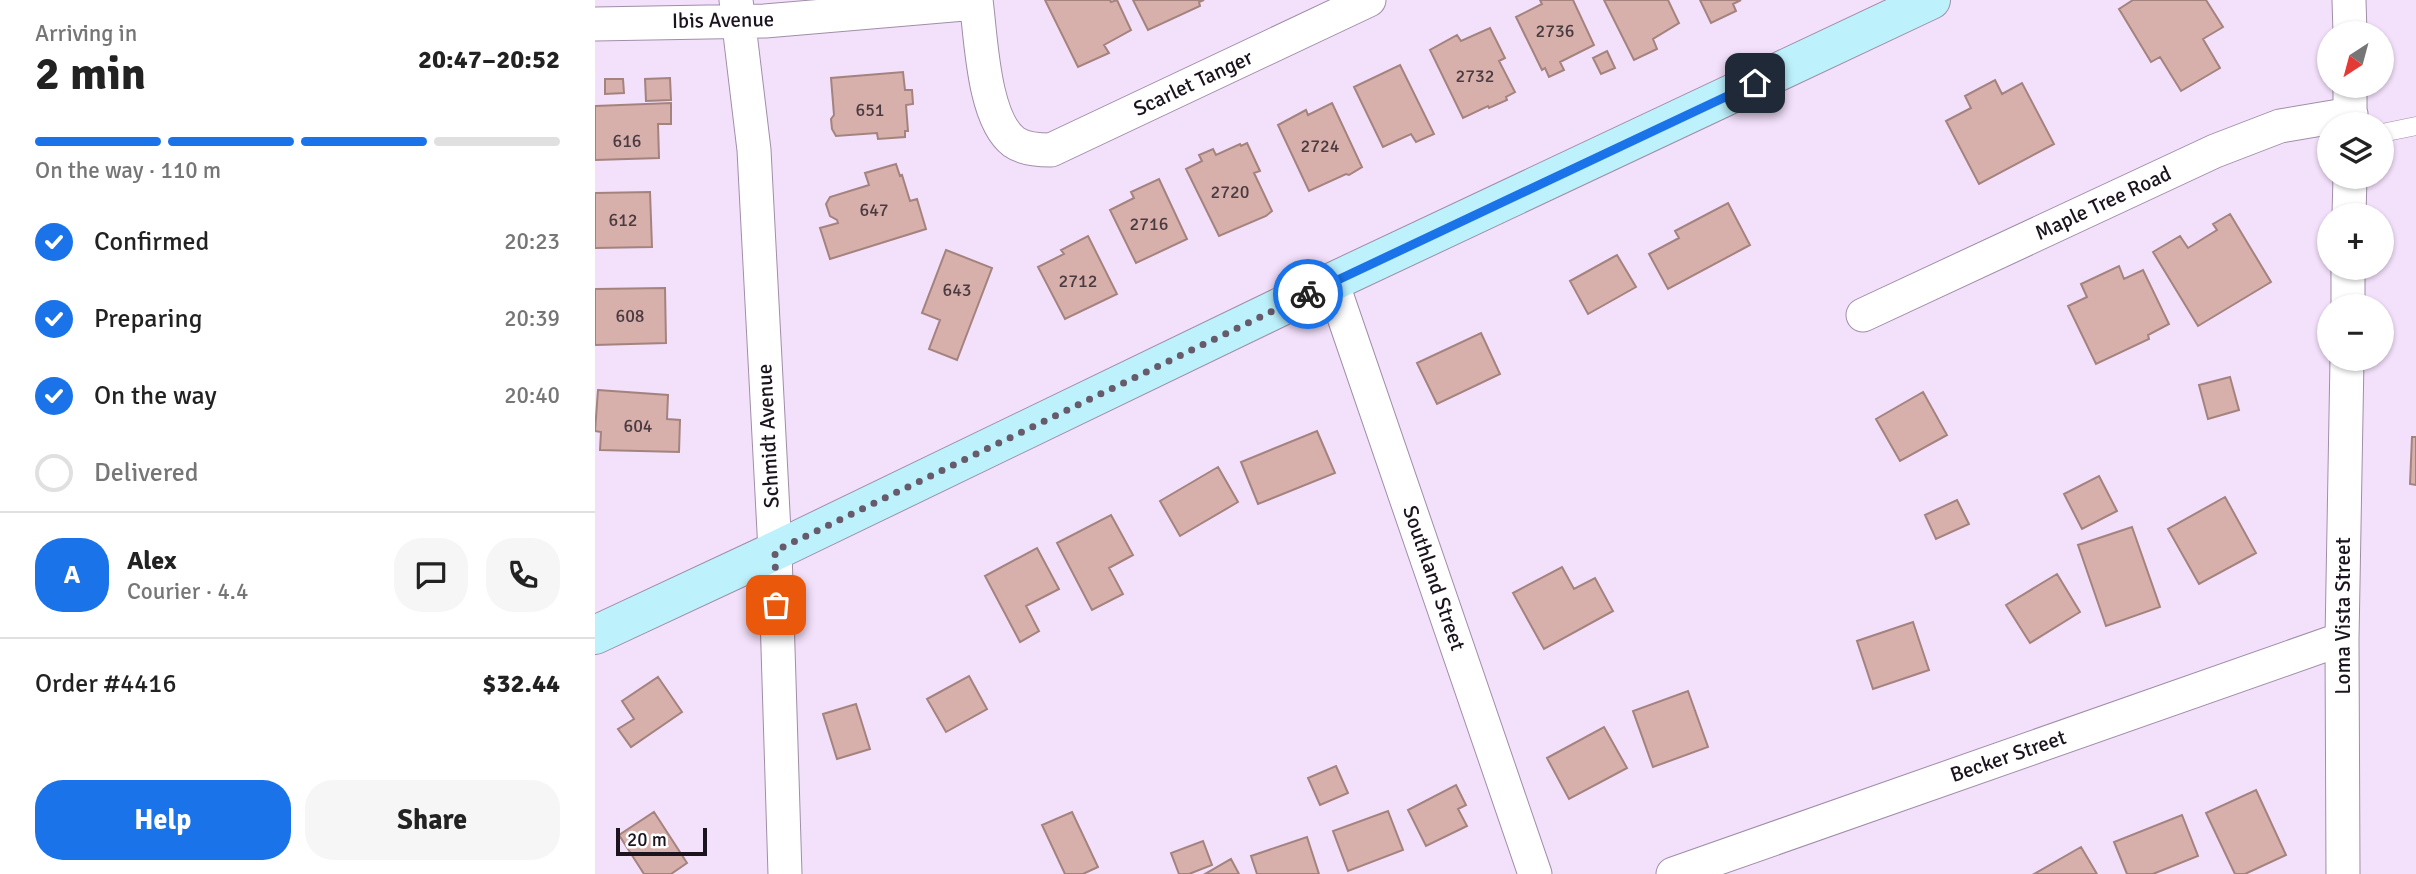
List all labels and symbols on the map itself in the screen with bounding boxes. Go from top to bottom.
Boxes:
street label: Ibis Avenue [672,6,774,34]
house number: 2736 [1536,20,1574,42]
north arrow [2317,21,2394,98]
street label: Scarlet Tanger [1129,44,1257,122]
pin [1725,53,1785,113]
house number: 2732 [1456,65,1494,87]
house number: 651 [855,99,885,121]
house number: 616 [612,130,642,152]
house number: 2724 [1301,135,1340,157]
street label: Maple Tree Road [2031,160,2175,246]
house number: 2720 [1211,181,1249,203]
house number: 647 [859,199,889,221]
house number: 612 [608,209,638,231]
house number: 2716 [1130,213,1168,235]
courier [1273,259,1343,329]
house number: 2712 [1059,270,1097,292]
house number: 643 [942,279,972,301]
house number: 608 [615,305,645,327]
street label: Schmidt Avenue [751,363,785,509]
house number: 604 [623,415,653,437]
street label: Southland Street [1397,502,1471,654]
street label: Loma Vista Street [2330,537,2356,695]
pin [746,575,806,635]
street label: Becker Street [1947,724,2069,788]
scale bar [616,825,707,857]

